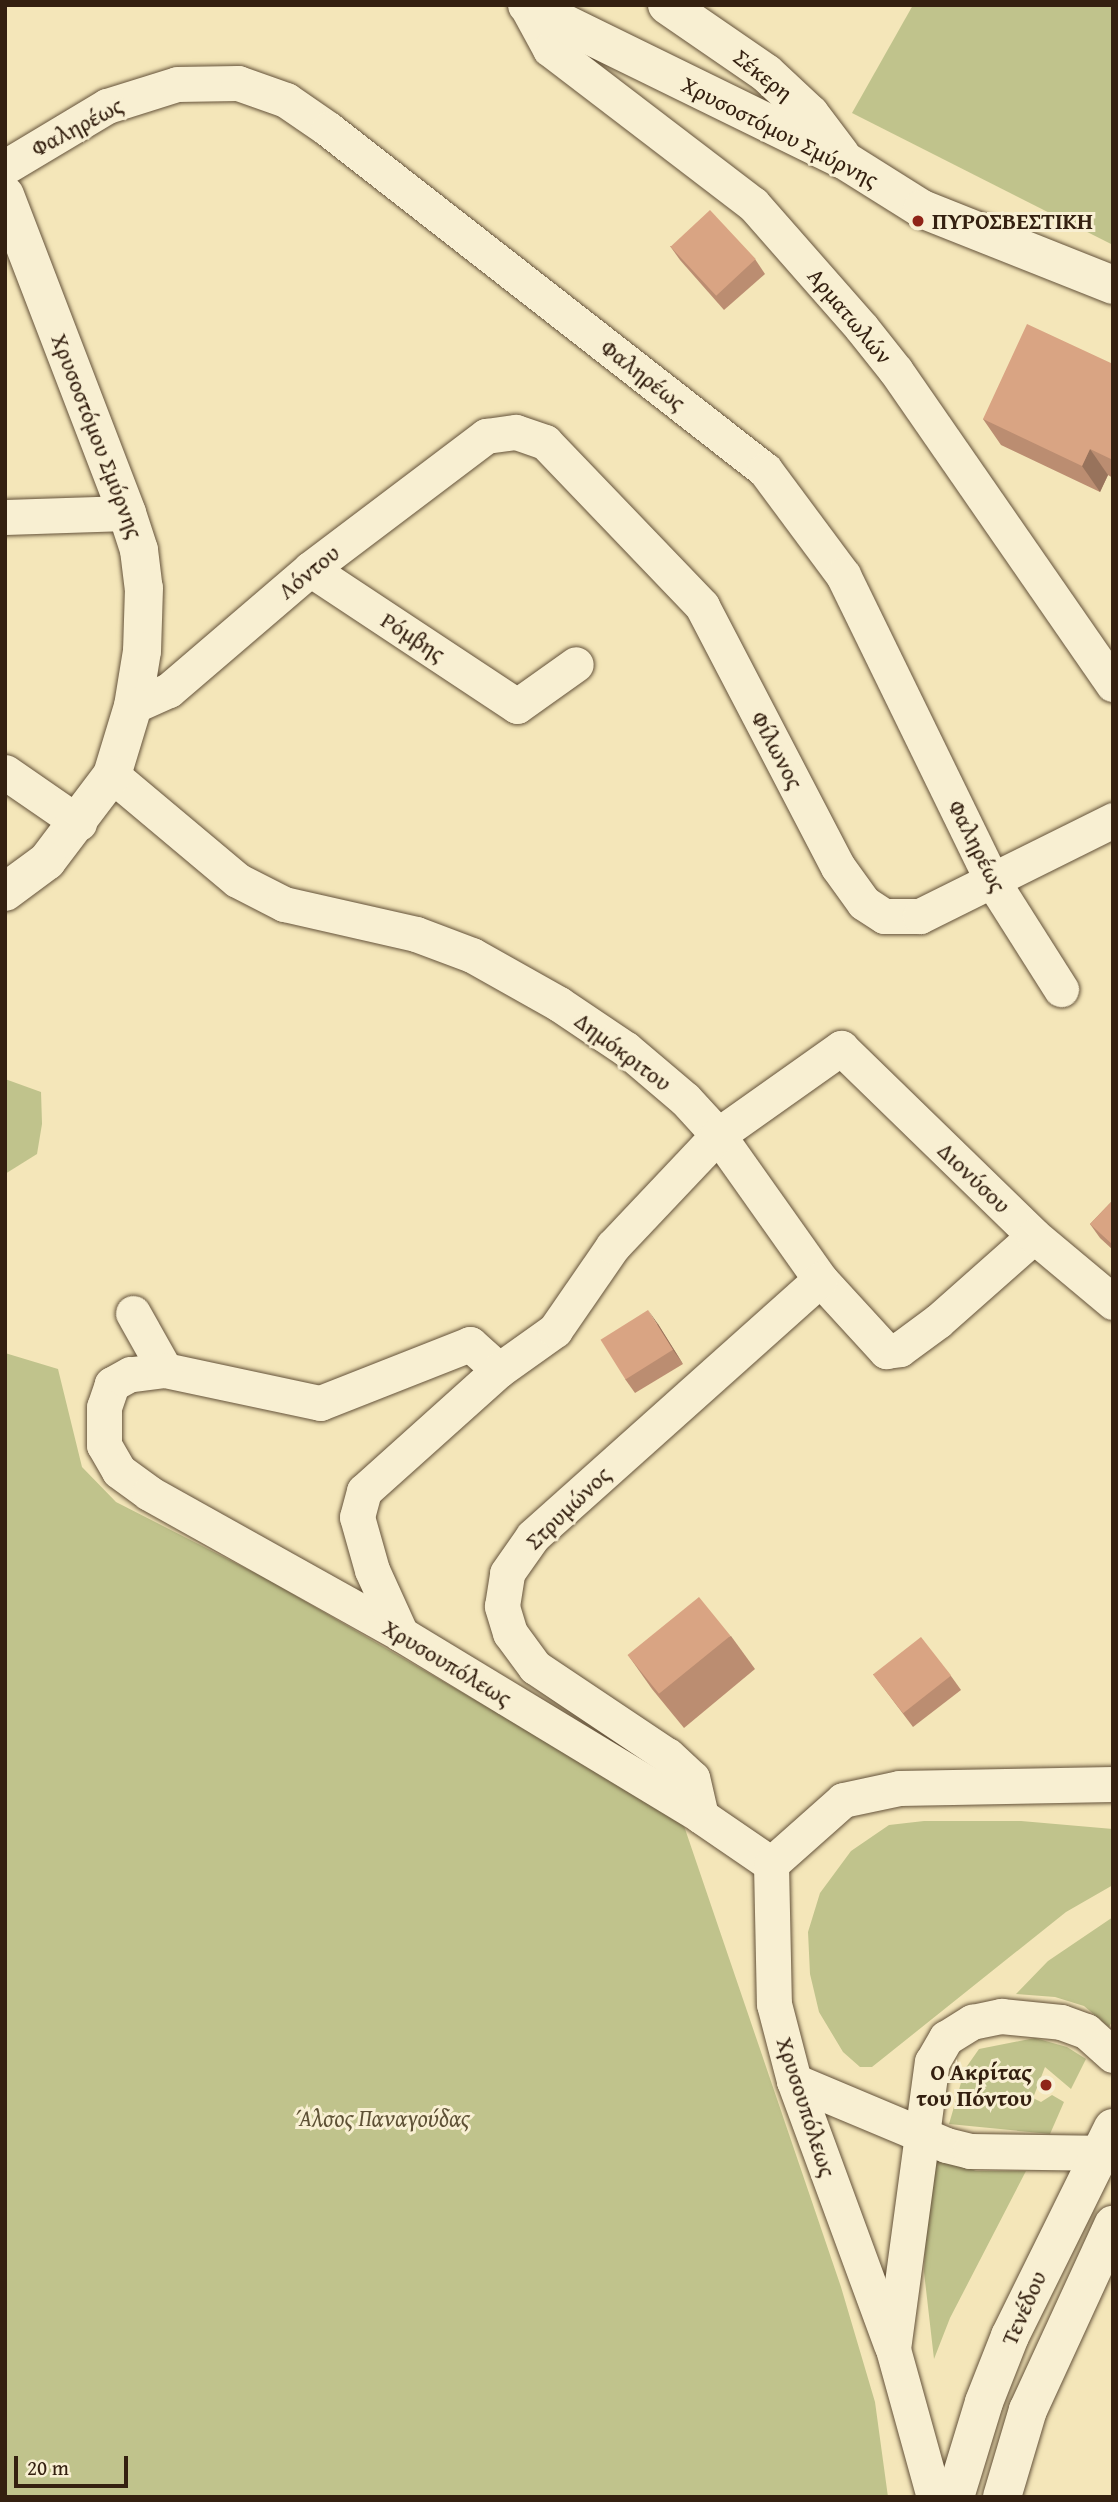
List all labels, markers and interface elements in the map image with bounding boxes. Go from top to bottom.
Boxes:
street label: Σέκερη [728,43,798,107]
street label: Χρυσοστόμου Σμύρνης [677,70,883,194]
street label: Φαληρέως [26,91,128,163]
place label: ΠΥΡΟΣΒΕΣΤΙΚΗ [932,207,1093,235]
marker: ΠΥΡΟΣΒΕΣΤΙΚΗ [910,213,926,229]
street label: Αρματωλών [802,262,898,370]
street label: Χρυσοστόμου Σμύρνης [45,330,149,542]
street label: Φαληρέως [595,333,691,417]
street label: Λόντου [273,539,345,605]
street label: Ρόμβης [376,606,450,668]
street label: Φίλωνος [745,706,809,794]
street label: Φαληρέως [942,795,1012,897]
street label: Δημόκριτου [569,1007,677,1097]
street label: Διονύσου [932,1137,1016,1219]
street label: Στρυμώνος [520,1461,616,1555]
street label: Χρυσουπόλεως [378,1614,516,1712]
street label: Χρυσουπόλεως [770,2034,842,2180]
place label: Ο Ακρίτας του Πόντου [916,2058,1032,2112]
marker: Ο Ακρίτας του Πόντου [1038,2077,1054,2093]
park label: Άλσος Παναγούδας [296,2104,470,2132]
street label: Τενέδου [995,2267,1053,2349]
scale bar [18,2442,131,2486]
text: 20 m [27,2452,69,2483]

